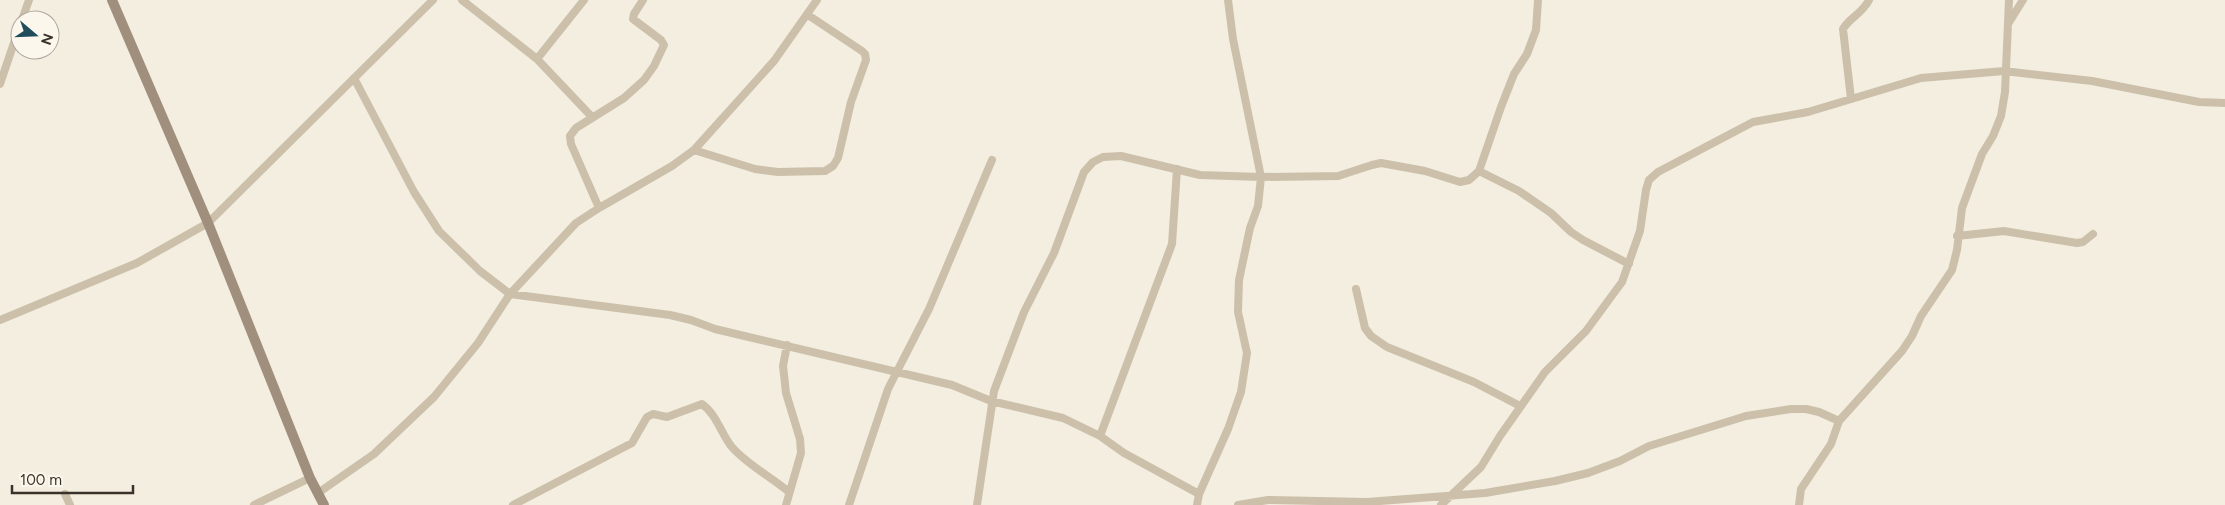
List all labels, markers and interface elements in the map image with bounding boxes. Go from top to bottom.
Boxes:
north arrow [10,10,60,60]
text: N [37,31,57,47]
scale bar [12,462,134,494]
text: 100 m [20,471,62,489]

